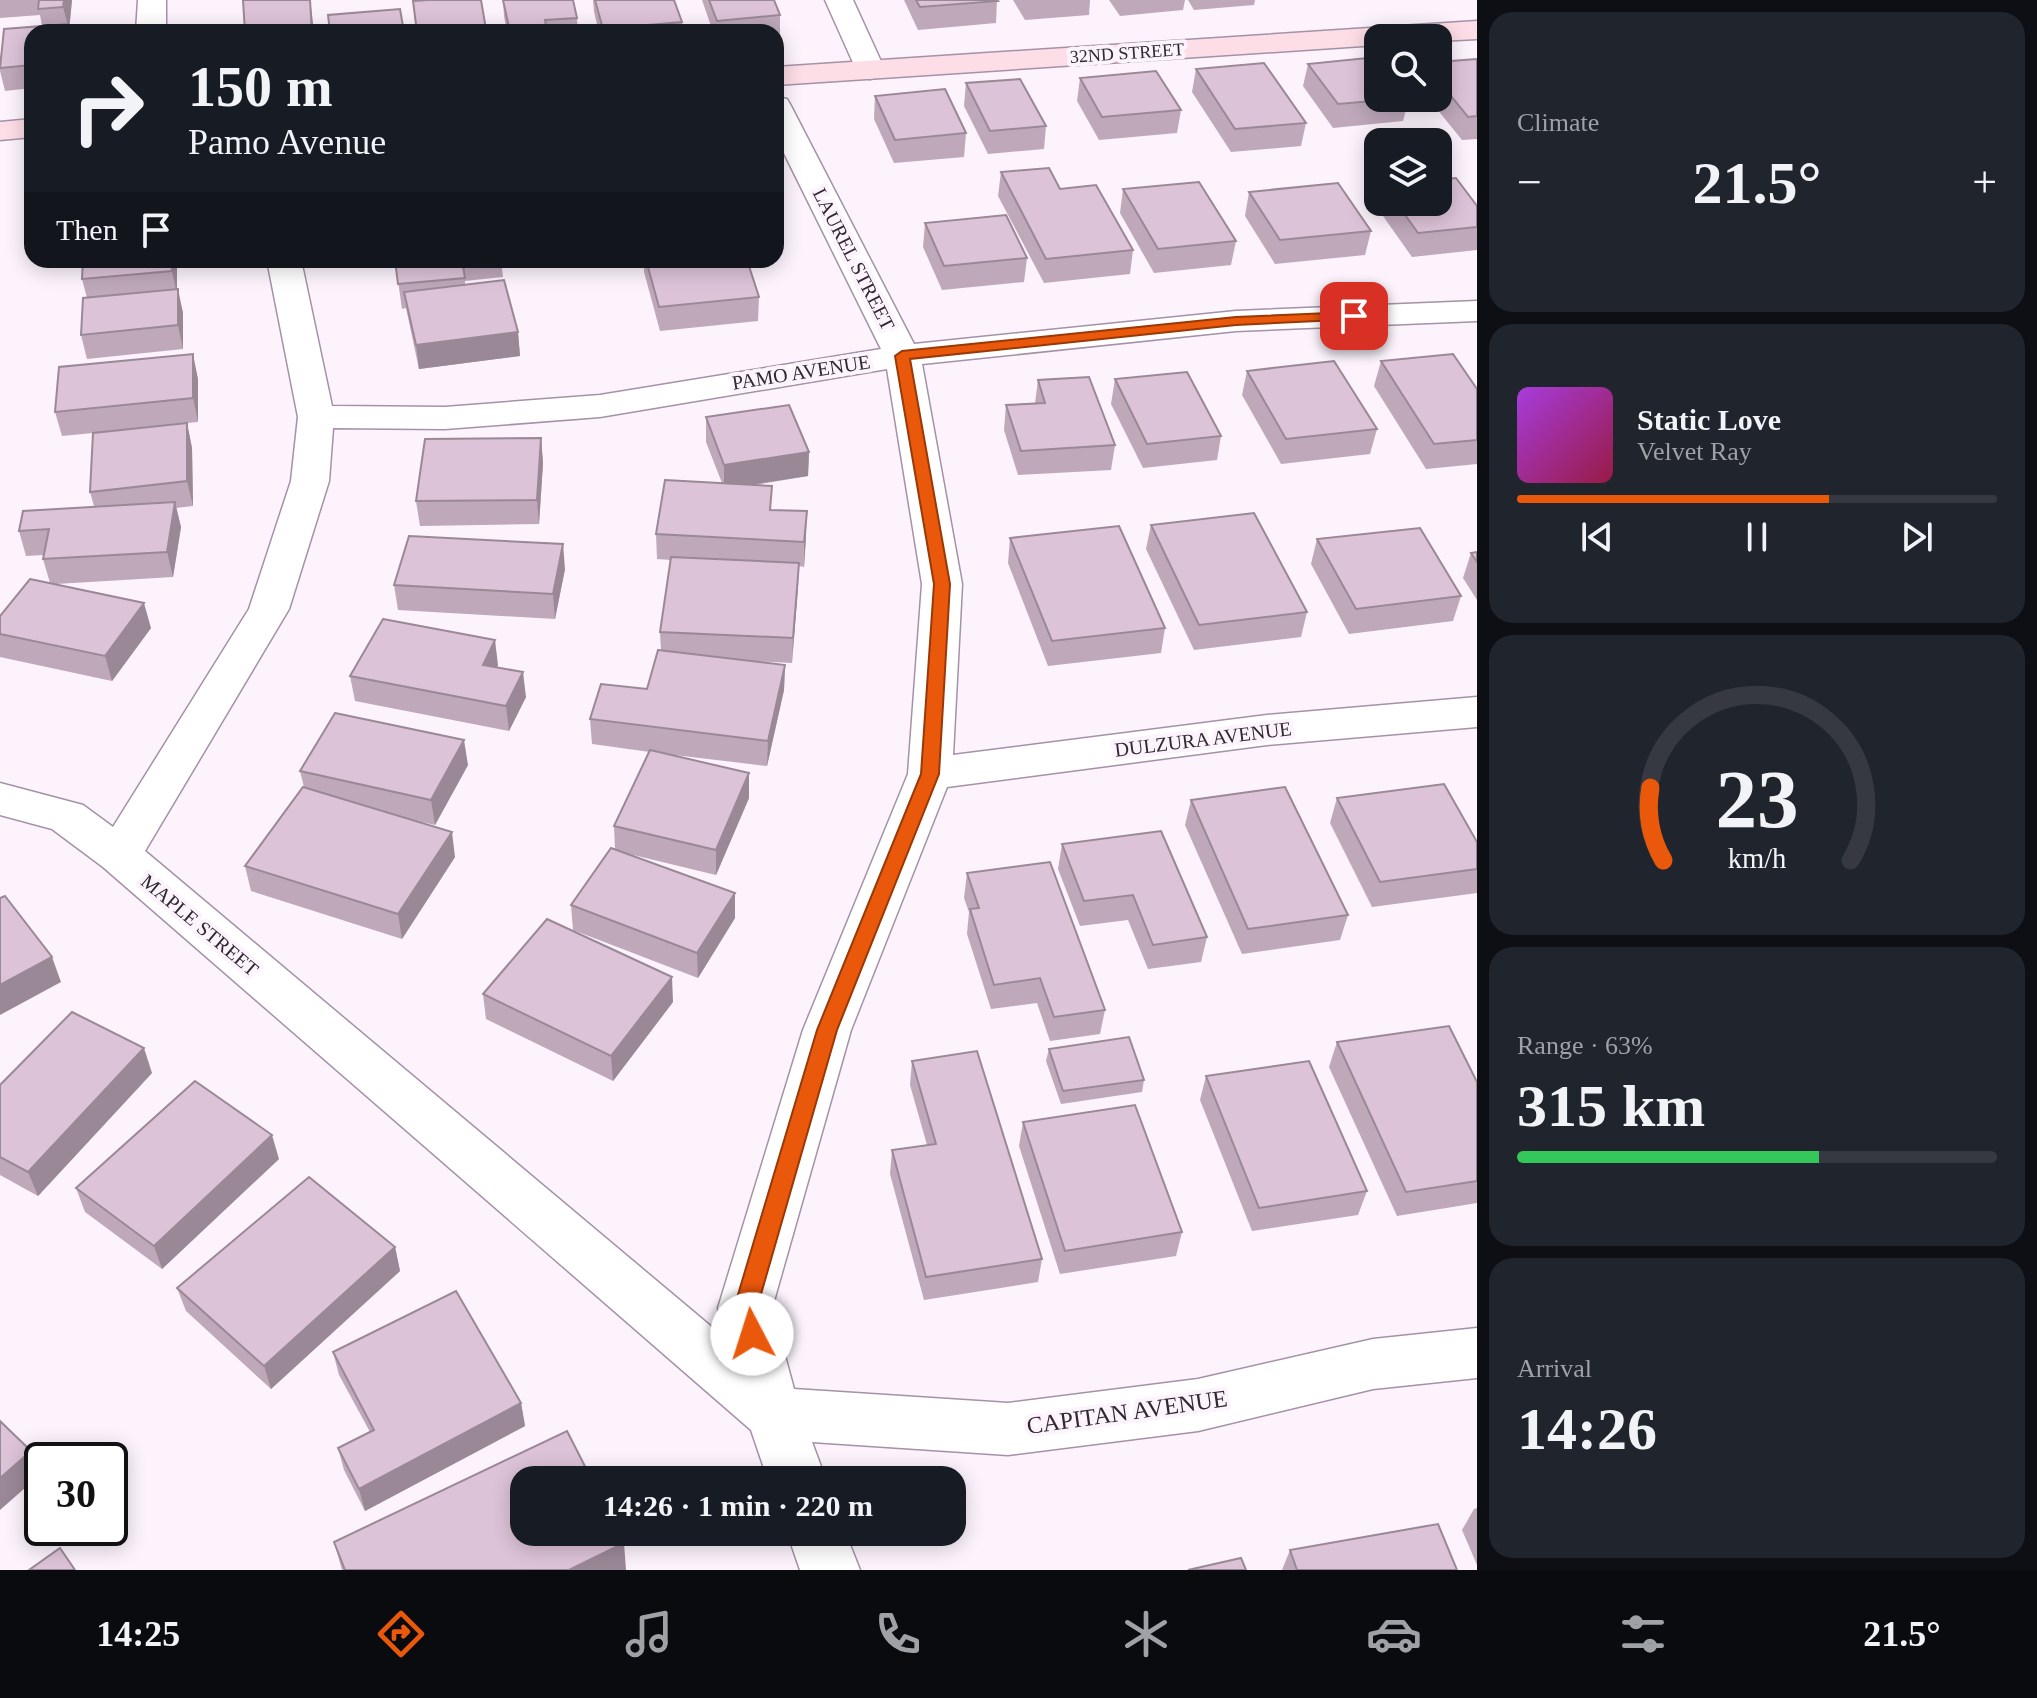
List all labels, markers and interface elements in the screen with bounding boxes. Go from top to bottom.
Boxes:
map controls [1364,24,1452,216]
button: search [1364,24,1452,112]
street label: 32ND STREET [1069,39,1185,67]
icon: right [56,56,160,160]
text: 150 m [188,56,333,118]
text: Climate [1517,108,1599,137]
text: Pamo Avenue [188,122,386,162]
button: layers [1364,128,1452,216]
text: 21.5° [1693,150,1822,216]
text: − [1517,158,1542,207]
text: + [1972,158,1997,207]
street label: LAUREL STREET [809,184,899,334]
icon: arrive [134,208,178,252]
text: Then [56,213,118,246]
pin [1320,282,1388,350]
icon: arrive [1332,294,1376,338]
street label: PAMO AVENUE [730,350,872,394]
text: Static Love [1637,403,1781,436]
text: Velvet Ray [1637,437,1752,466]
icon: previous [1575,515,1619,559]
icon: pause [1735,515,1779,559]
icon: next [1895,515,1939,559]
street label: DULZURA AVENUE [1113,717,1293,761]
text: 23 [1715,753,1799,845]
text: km/h [1728,843,1786,874]
street label: MAPLE STREET [137,870,263,980]
text: Range · 63% [1517,1031,1653,1060]
text: 315 km [1517,1073,1705,1139]
position arrow [710,1292,794,1376]
text: Arrival [1517,1354,1592,1383]
street label: CAPITAN AVENUE [1025,1385,1229,1439]
text: 14:26 [1517,1396,1657,1462]
speed limit sign: 30 [24,1442,128,1546]
text: 14:26 · 1 min · 220 m [603,1489,873,1522]
icon: directions [373,1606,429,1662]
icon: music [621,1606,677,1662]
icon: phone [870,1606,926,1662]
icon: climate [1118,1606,1174,1662]
icon: car [1366,1606,1422,1662]
icon: filters [1615,1606,1671,1662]
text: 14:25 [96,1614,180,1654]
text: 21.5° [1863,1614,1941,1654]

